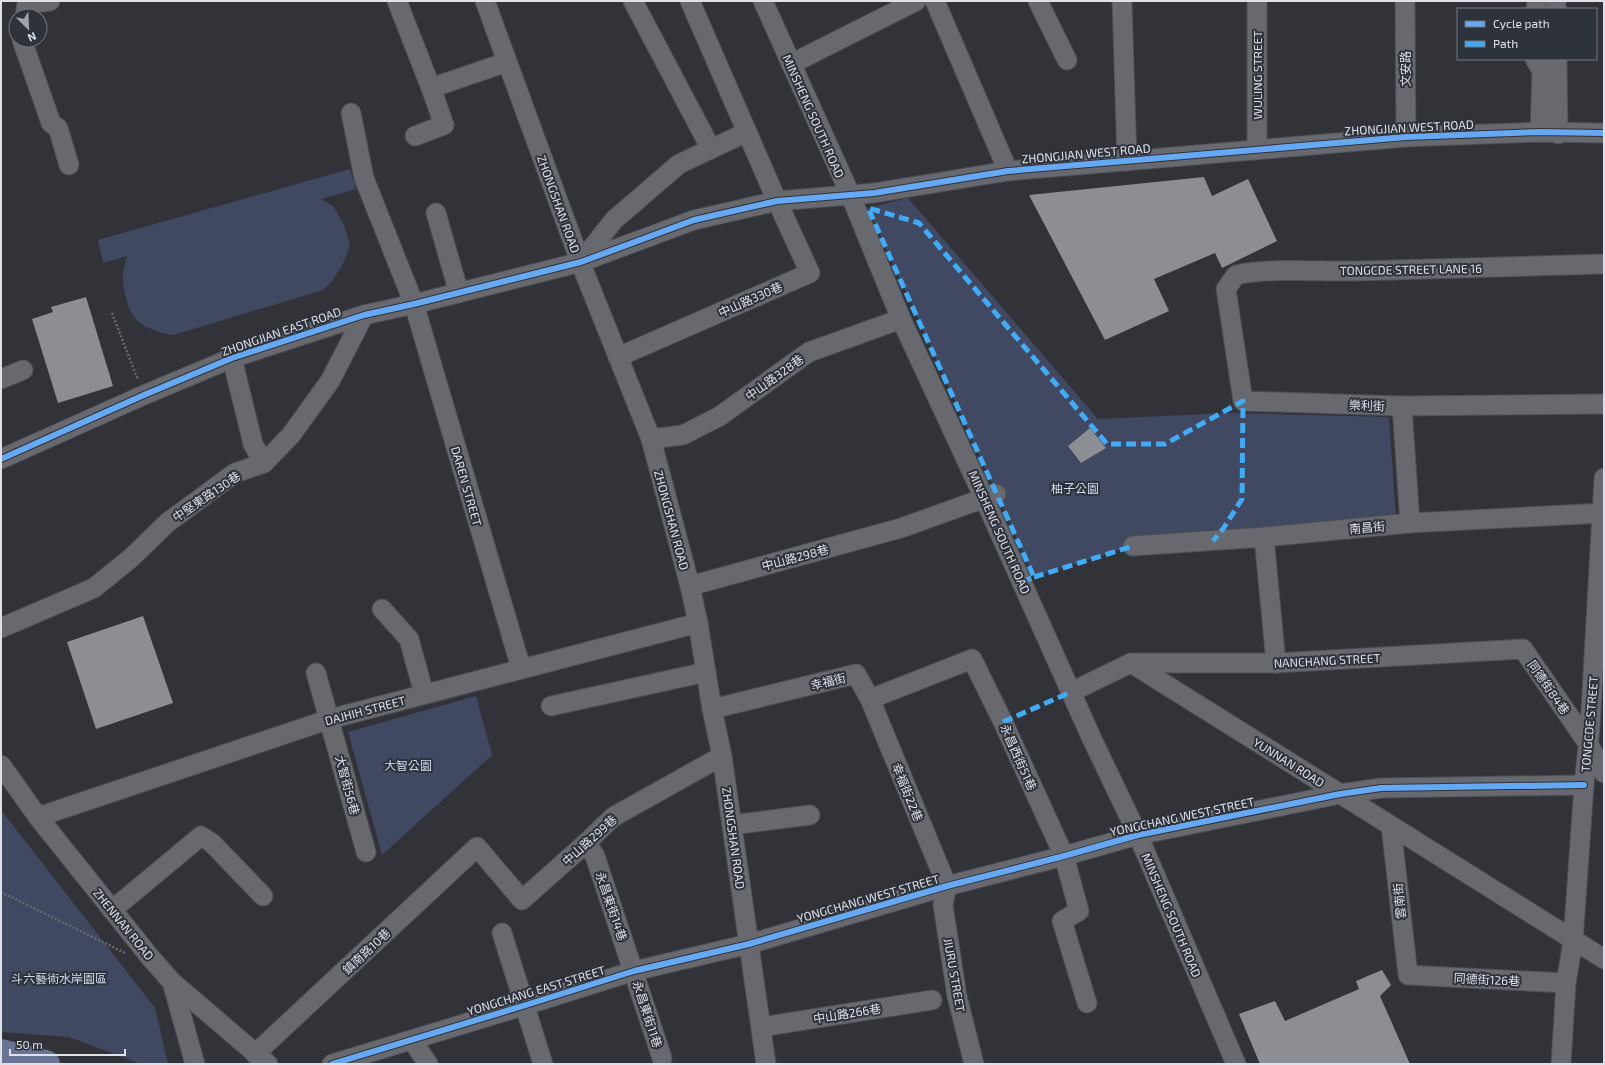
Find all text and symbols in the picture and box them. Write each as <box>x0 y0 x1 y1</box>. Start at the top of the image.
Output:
north arrow <box>8 8 48 48</box>
legend <box>1457 8 1597 60</box>
text: Cycle path <box>1493 16 1550 30</box>
text: N <box>26 30 39 45</box>
street label: WULING STREET <box>1250 31 1264 119</box>
text: Path <box>1493 36 1518 50</box>
street label: 文安路 <box>1398 51 1412 87</box>
street label: MINSHENG SOUTH ROAD <box>780 52 848 180</box>
street label: ZHONGJIAN WEST ROAD <box>1344 117 1474 137</box>
street label: ZHONGJIAN WEST ROAD <box>1021 140 1151 166</box>
street label: ZHONGSHAN ROAD <box>535 153 583 255</box>
street label: TONGCDE STREET LANE 16 <box>1340 261 1482 277</box>
street label: 中山路330巷 <box>716 279 784 319</box>
street label: ZHONGJIAN EAST ROAD <box>219 304 343 358</box>
street label: 中山路328巷 <box>742 351 806 403</box>
street label: 樂利街 <box>1349 397 1385 413</box>
street label: DAREN STREET <box>449 445 485 527</box>
street label: 中堅東路130巷 <box>169 468 243 524</box>
street label: ZHONGSHAN ROAD <box>652 468 692 572</box>
street label: MINSHENG SOUTH ROAD <box>966 468 1034 596</box>
park label: 柚子公園 <box>1051 481 1099 495</box>
street label: 南昌街 <box>1348 518 1386 536</box>
street label: 中山路298巷 <box>760 541 830 573</box>
street label: NANCHANG STREET <box>1273 650 1381 670</box>
street label: 同德街84巷 <box>1525 657 1573 717</box>
street label: 幸福街 <box>809 670 847 692</box>
street label: TONGCDE STREET <box>1578 675 1600 773</box>
street label: DAJHIH STREET <box>323 693 407 727</box>
street label: 永昌西街51巷 <box>998 722 1040 792</box>
street label: YUNNAN ROAD <box>1251 735 1327 789</box>
street label: 大智街56巷 <box>333 754 363 816</box>
park label: 大智公園 <box>384 758 432 772</box>
street label: 幸福街22巷 <box>890 761 926 823</box>
street label: ZHONGSHAN ROAD <box>720 786 748 890</box>
street label: YONGCHANG WEST STREET <box>1109 794 1255 838</box>
street label: 中山路299巷 <box>559 812 619 868</box>
street label: MINSHENG SOUTH ROAD <box>1139 851 1205 979</box>
street label: 永昌東街14巷 <box>594 870 630 942</box>
street label: YONGCHANG WEST STREET <box>795 871 941 925</box>
street label: 雲南街 <box>1390 882 1408 920</box>
street label: ZHENNAN ROAD <box>91 885 157 963</box>
street label: 鎮南路10巷 <box>339 925 393 977</box>
street label: JIURU STREET <box>942 937 968 1013</box>
street label: YONGCHANG EAST STREET <box>465 962 607 1018</box>
street label: 同德街126巷 <box>1453 970 1521 988</box>
park label: 斗六藝術水岸園區 <box>11 971 107 985</box>
street label: 永昌東街11巷 <box>631 979 665 1049</box>
street label: 中山路266巷 <box>812 1001 882 1025</box>
scale bar <box>10 1031 125 1057</box>
text: 50 m <box>16 1037 43 1051</box>

